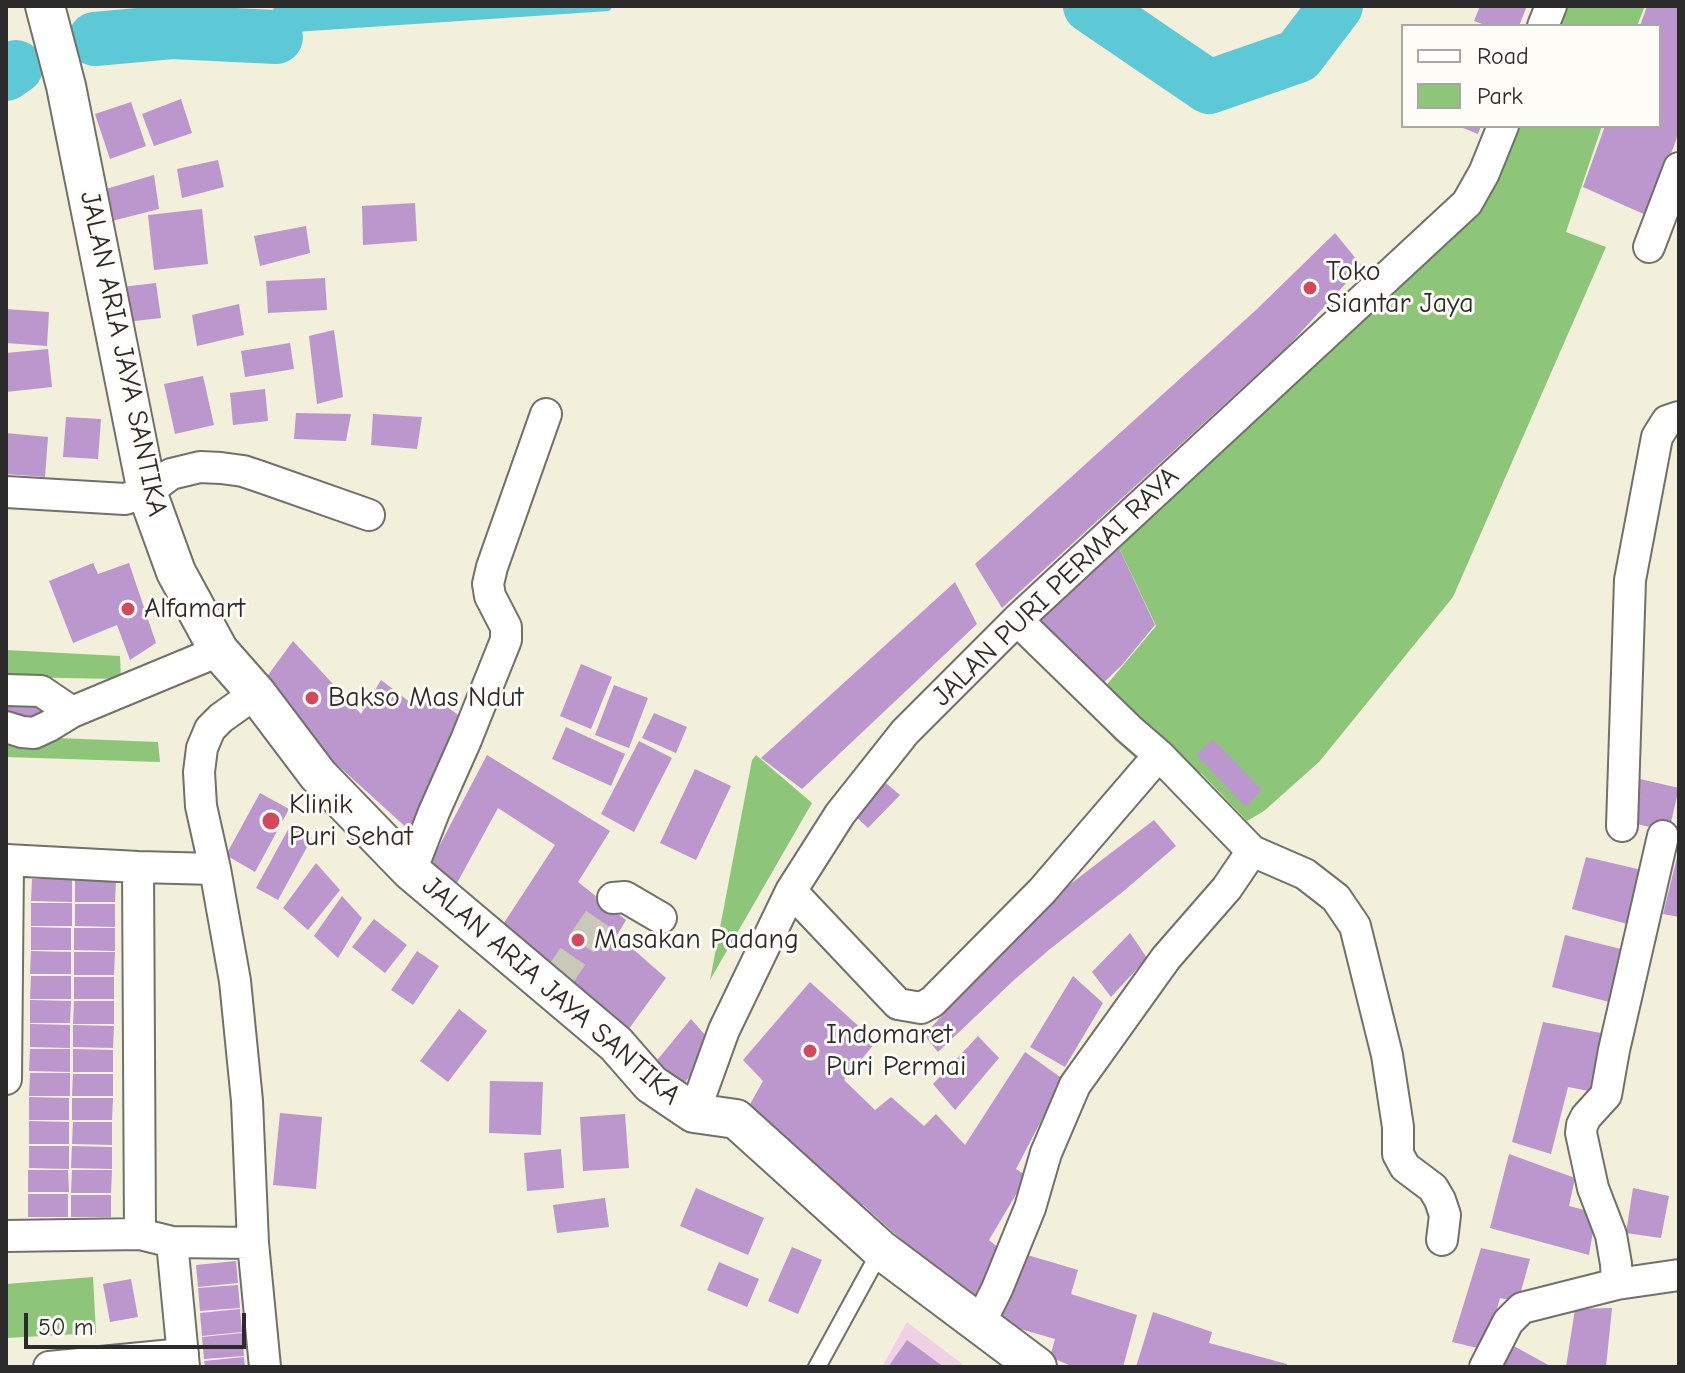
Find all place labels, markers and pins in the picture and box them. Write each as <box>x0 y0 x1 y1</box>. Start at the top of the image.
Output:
place label: Toko Siantar Jaya <box>1326 255 1474 321</box>
marker: Toko Siantar Jaya <box>1301 279 1319 297</box>
place label: Alfamart <box>144 592 245 626</box>
marker: Alfamart <box>119 600 137 618</box>
place label: Bakso Mas Ndut <box>328 681 524 715</box>
marker: Bakso Mas Ndut <box>303 689 321 707</box>
place label: Klinik Puri Sehat <box>289 788 413 854</box>
marker: Klinik Puri Sehat <box>260 810 282 832</box>
place label: Masakan Padang <box>594 923 799 957</box>
marker: Masakan Padang <box>569 931 587 949</box>
place label: Indomaret Puri Permai <box>826 1018 966 1084</box>
marker: Indomaret Puri Permai <box>801 1042 819 1060</box>

